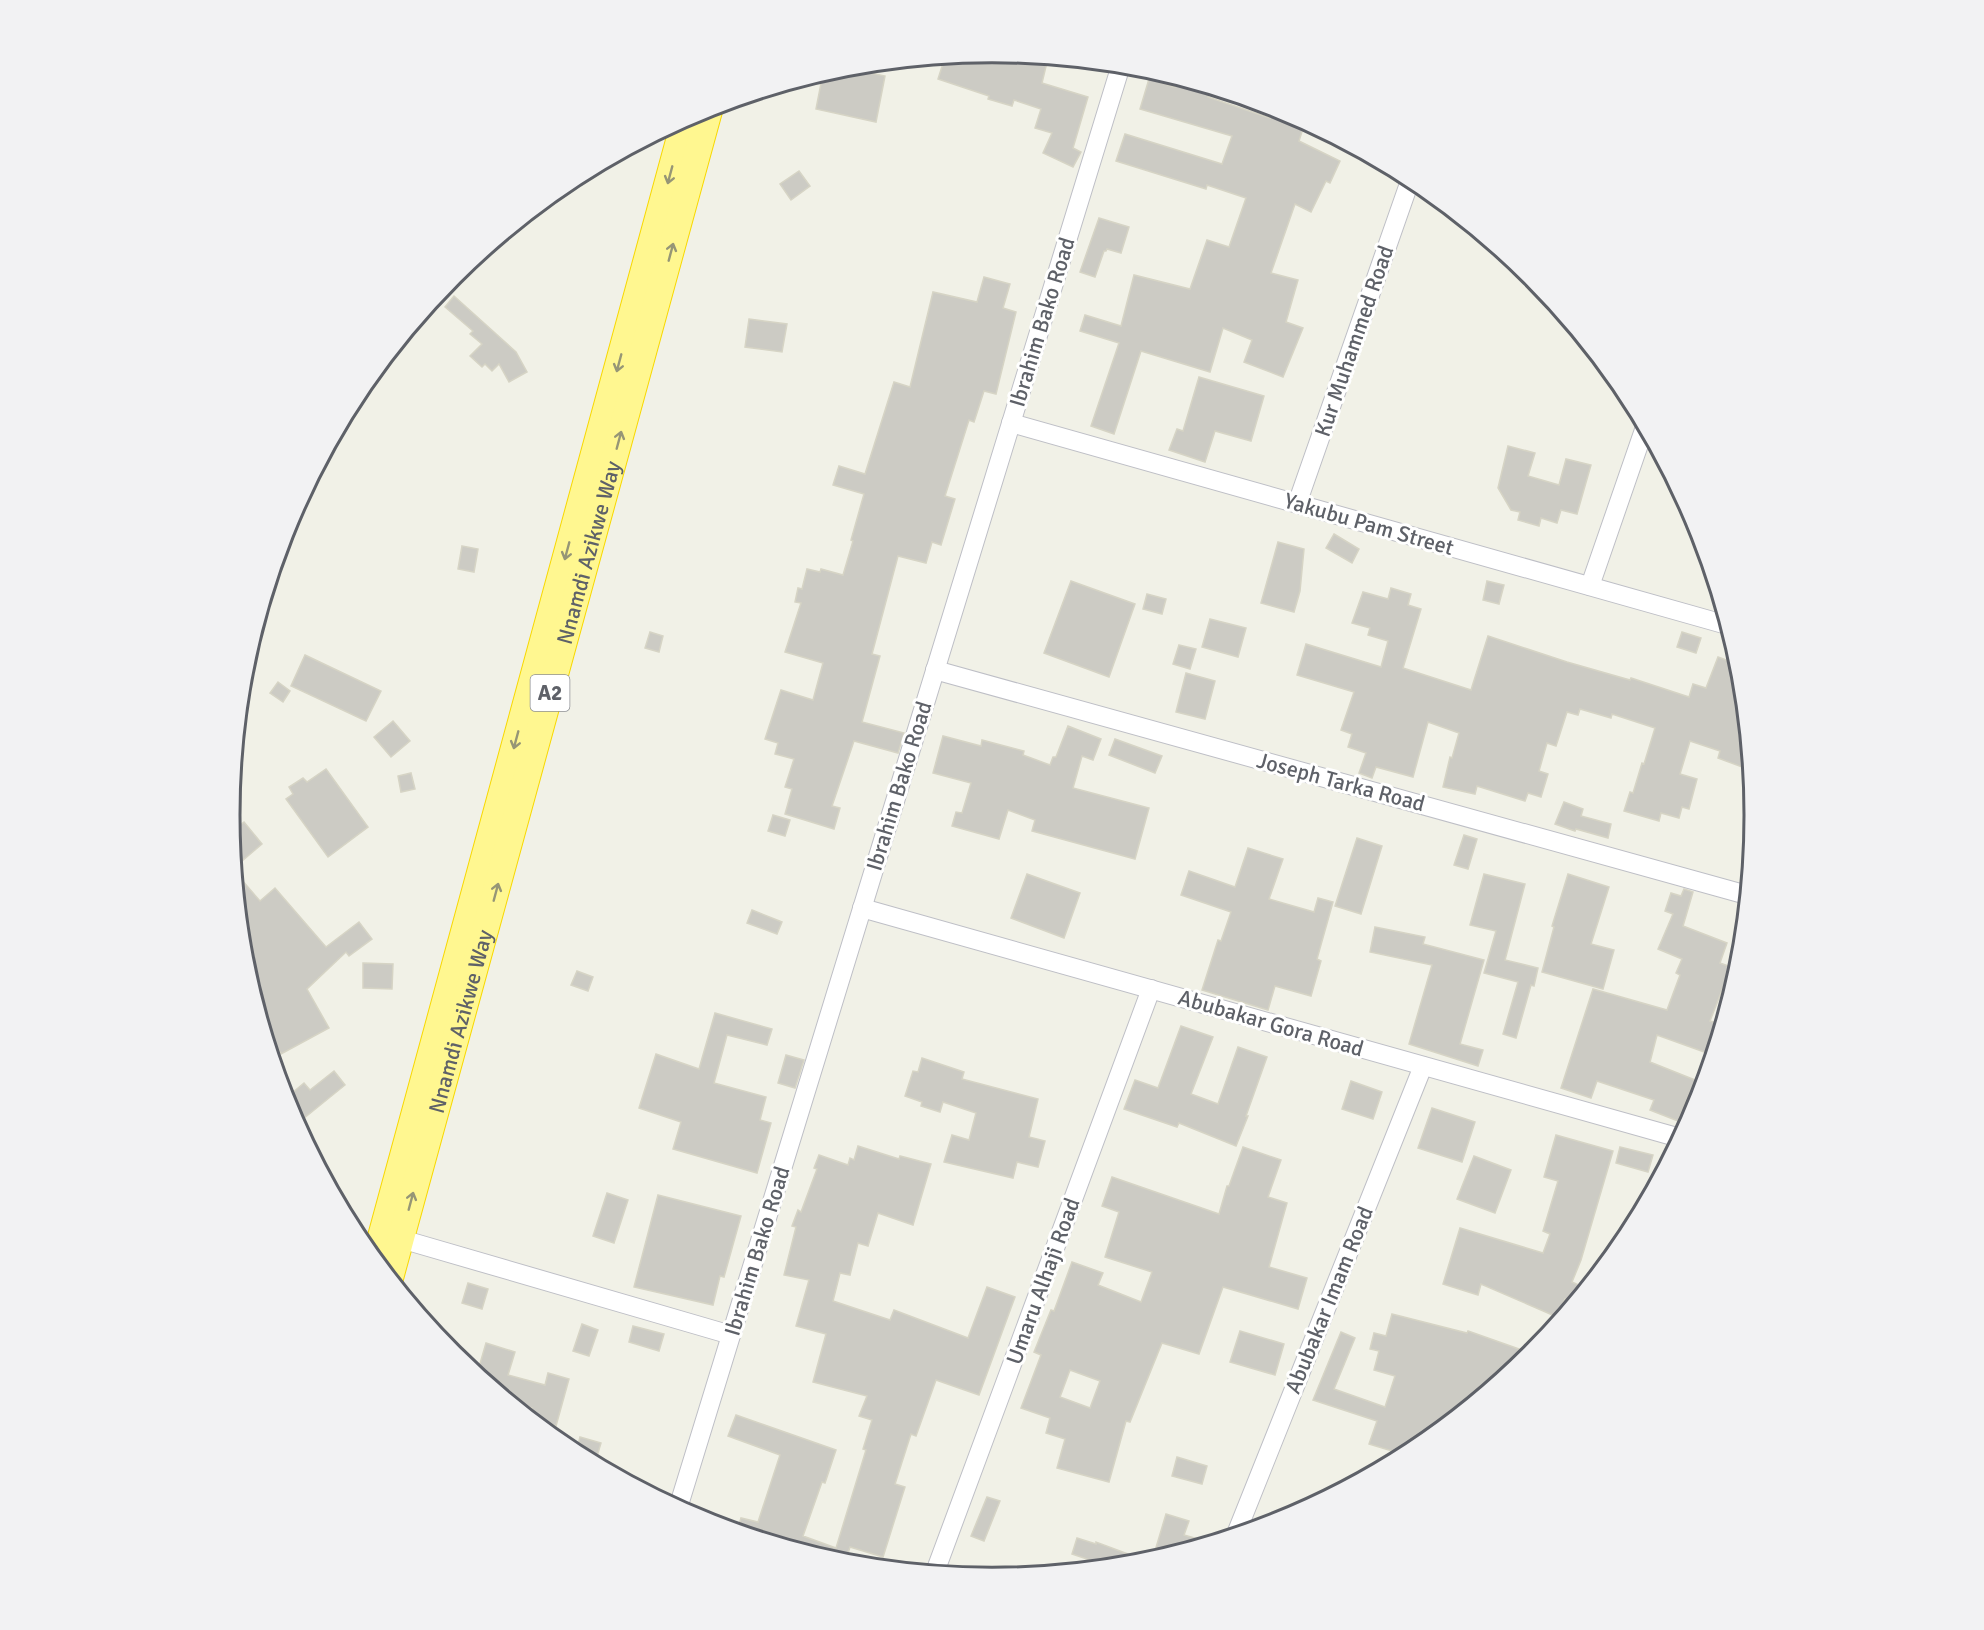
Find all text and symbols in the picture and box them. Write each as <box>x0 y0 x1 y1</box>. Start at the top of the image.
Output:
one-way arrow <box>664 165 675 184</box>
street label: Ibrahim Bako Road <box>1003 234 1081 410</box>
street label: Kur Muhammed Road <box>1309 242 1399 440</box>
one-way arrow <box>666 243 677 262</box>
one-way arrow <box>612 353 624 372</box>
one-way arrow <box>614 431 626 450</box>
street label: Nnamdi Azikwe Way <box>550 457 626 647</box>
street label: Yakubu Pam Street <box>1281 487 1457 561</box>
one-way arrow <box>561 542 573 561</box>
road number: A2 <box>530 675 570 711</box>
street label: Ibrahim Bako Road <box>860 698 938 874</box>
one-way arrow <box>510 730 522 749</box>
street label: Joseph Tarka Road <box>1254 747 1428 817</box>
one-way arrow <box>491 883 502 902</box>
street label: Nnamdi Azikwe Way <box>422 926 498 1116</box>
street label: Abubakar Gora Road <box>1175 984 1367 1062</box>
street label: Ibrahim Bako Road <box>718 1163 796 1339</box>
one-way arrow <box>406 1192 418 1211</box>
street label: Umaru Alhaji Road <box>1000 1194 1086 1368</box>
street label: Abubakar Imam Road <box>1279 1202 1379 1398</box>

